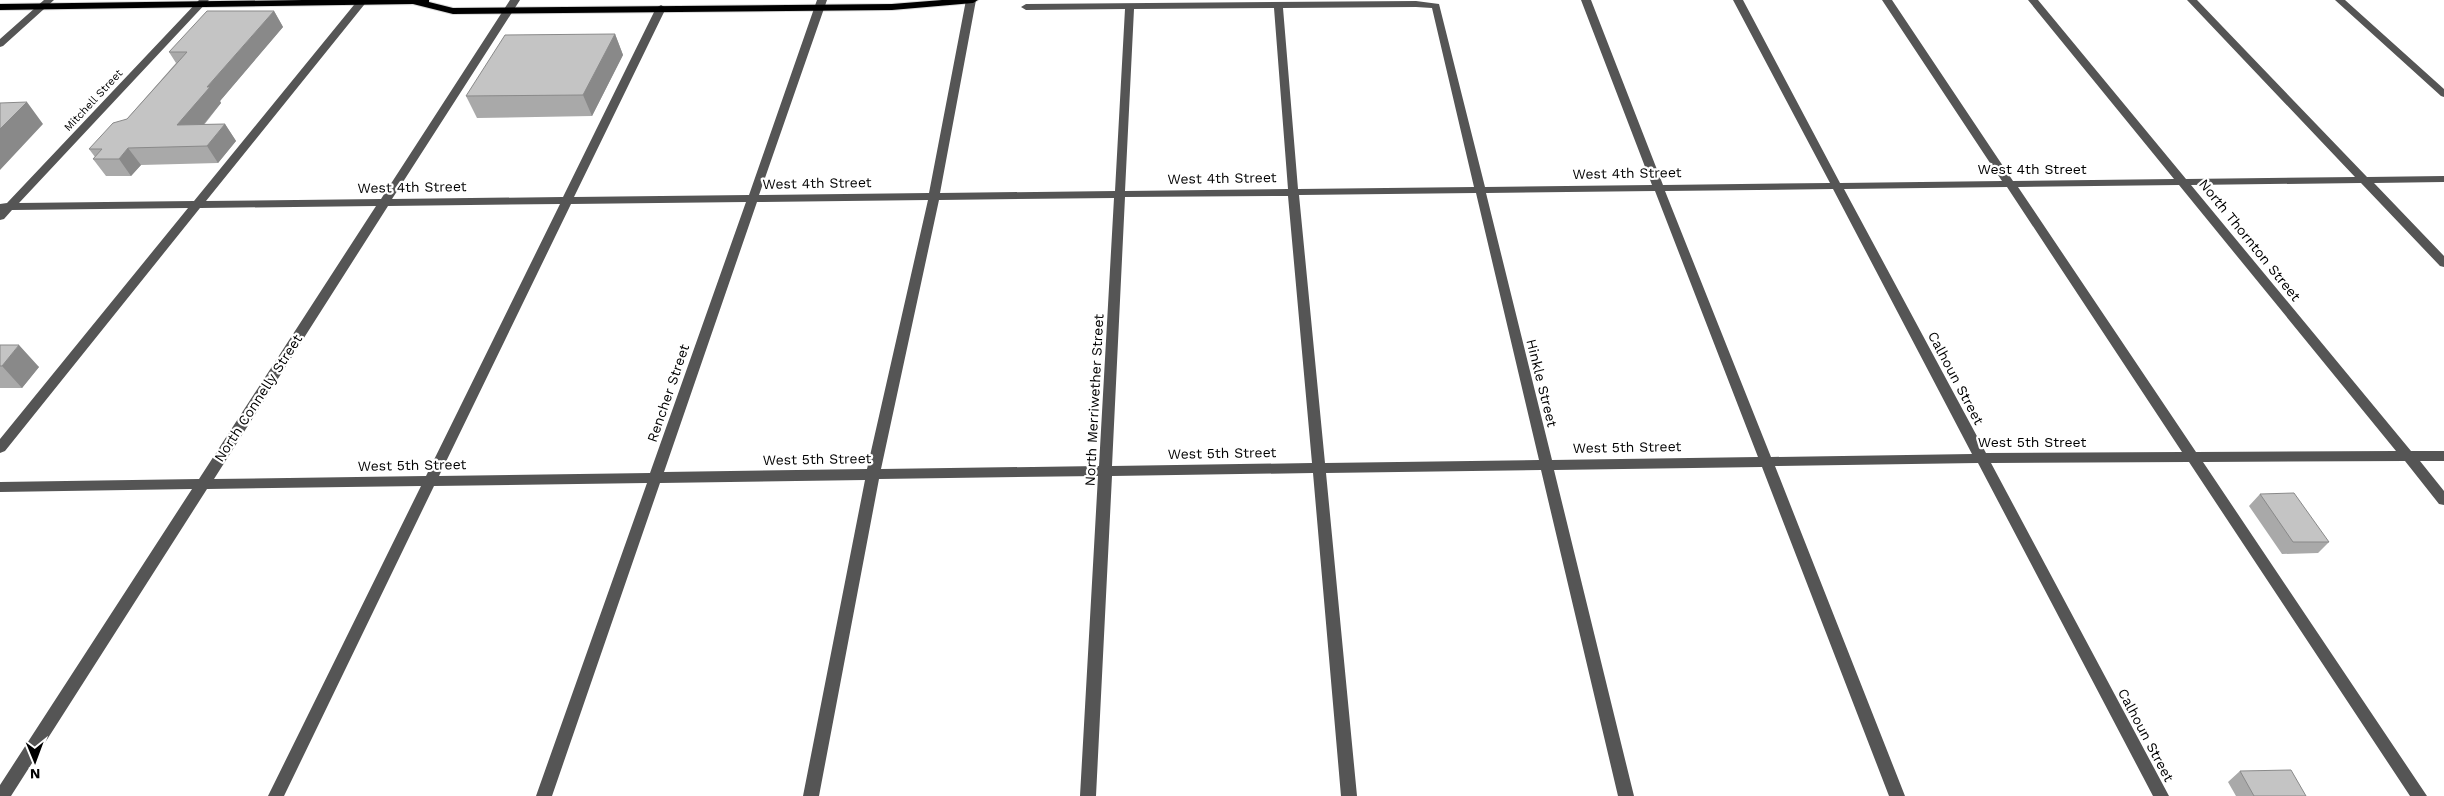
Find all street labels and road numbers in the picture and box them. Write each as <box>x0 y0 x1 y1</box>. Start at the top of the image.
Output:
street label: Mitchell Street <box>62 67 125 134</box>
street label: West 4th Street <box>1977 161 2087 177</box>
street label: West 4th Street <box>1572 164 1682 182</box>
street label: West 4th Street <box>1167 169 1277 187</box>
street label: West 4th Street <box>762 174 872 192</box>
street label: North Thornton Street <box>2196 176 2304 304</box>
street label: West 4th Street <box>357 178 467 196</box>
street label: North Merriwether Street <box>1081 313 1107 487</box>
street label: Calhoun Street <box>1925 329 1987 427</box>
street label: North Connelly Street <box>211 331 305 465</box>
street label: Hinkle Street <box>1523 337 1561 429</box>
street label: Rencher Street <box>644 342 692 444</box>
street label: West 5th Street <box>1978 434 2086 450</box>
street label: West 5th Street <box>1573 438 1682 456</box>
street label: West 5th Street <box>1168 444 1277 462</box>
street label: West 5th Street <box>763 450 872 468</box>
street label: West 5th Street <box>358 456 467 474</box>
street label: Calhoun Street <box>2115 686 2177 784</box>

